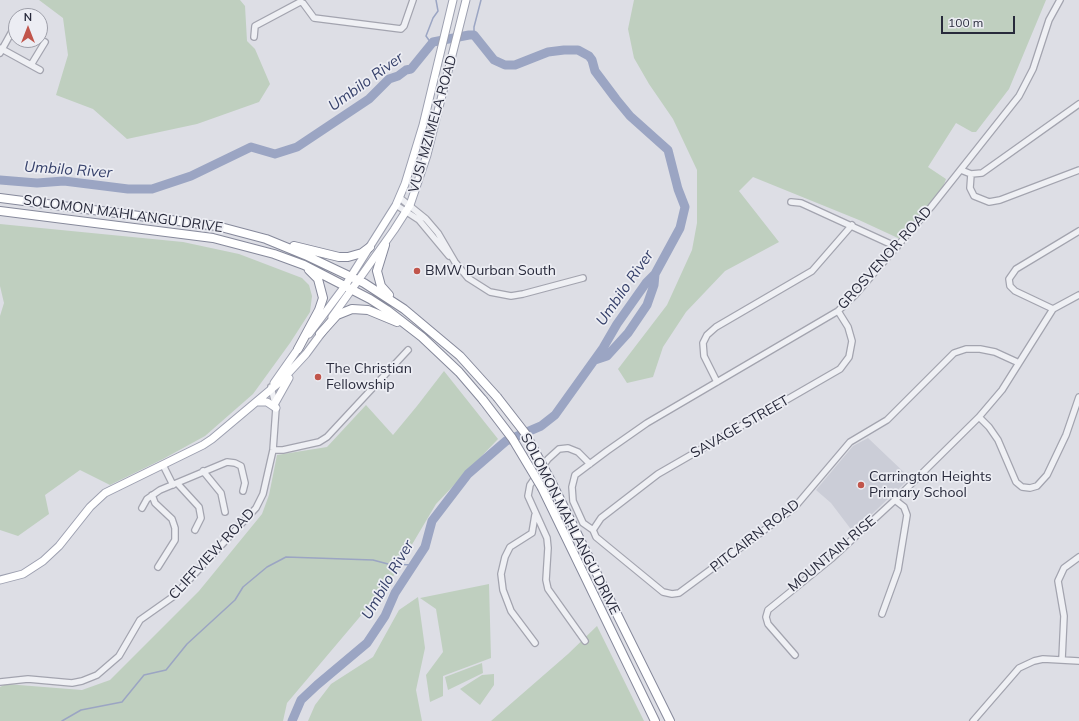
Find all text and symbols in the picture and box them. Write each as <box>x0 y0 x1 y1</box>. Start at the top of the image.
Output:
north arrow <box>8 8 48 48</box>
scale bar <box>943 8 1017 34</box>
text: N <box>24 10 32 24</box>
text: 100 m <box>948 15 983 30</box>
water label: Umbilo River <box>325 49 407 115</box>
street label: VUSI MZIMELA ROAD <box>405 53 461 195</box>
water label: Umbilo River <box>23 158 113 182</box>
street label: SOLOMON MAHLANGU DRIVE <box>22 192 224 236</box>
street label: GROSVENOR ROAD <box>834 203 936 313</box>
water label: Umbilo River <box>592 247 658 329</box>
place label: BMW Durban South <box>425 263 556 279</box>
marker: BMW Durban South <box>412 266 422 276</box>
place label: The Christian Fellowship <box>326 361 412 394</box>
marker: The Christian Fellowship <box>313 372 323 382</box>
street label: SAVAGE STREET <box>688 392 792 462</box>
street label: SOLOMON MAHLANGU DRIVE <box>517 430 623 618</box>
place label: Carrington Heights Primary School <box>869 469 992 502</box>
marker: Carrington Heights Primary School <box>856 480 866 490</box>
street label: PITCAIRN ROAD <box>707 496 803 576</box>
street label: CLIFFVIEW ROAD <box>165 505 259 603</box>
street label: MOUNTAIN RISE <box>785 512 879 596</box>
water label: Umbilo River <box>358 537 418 623</box>

